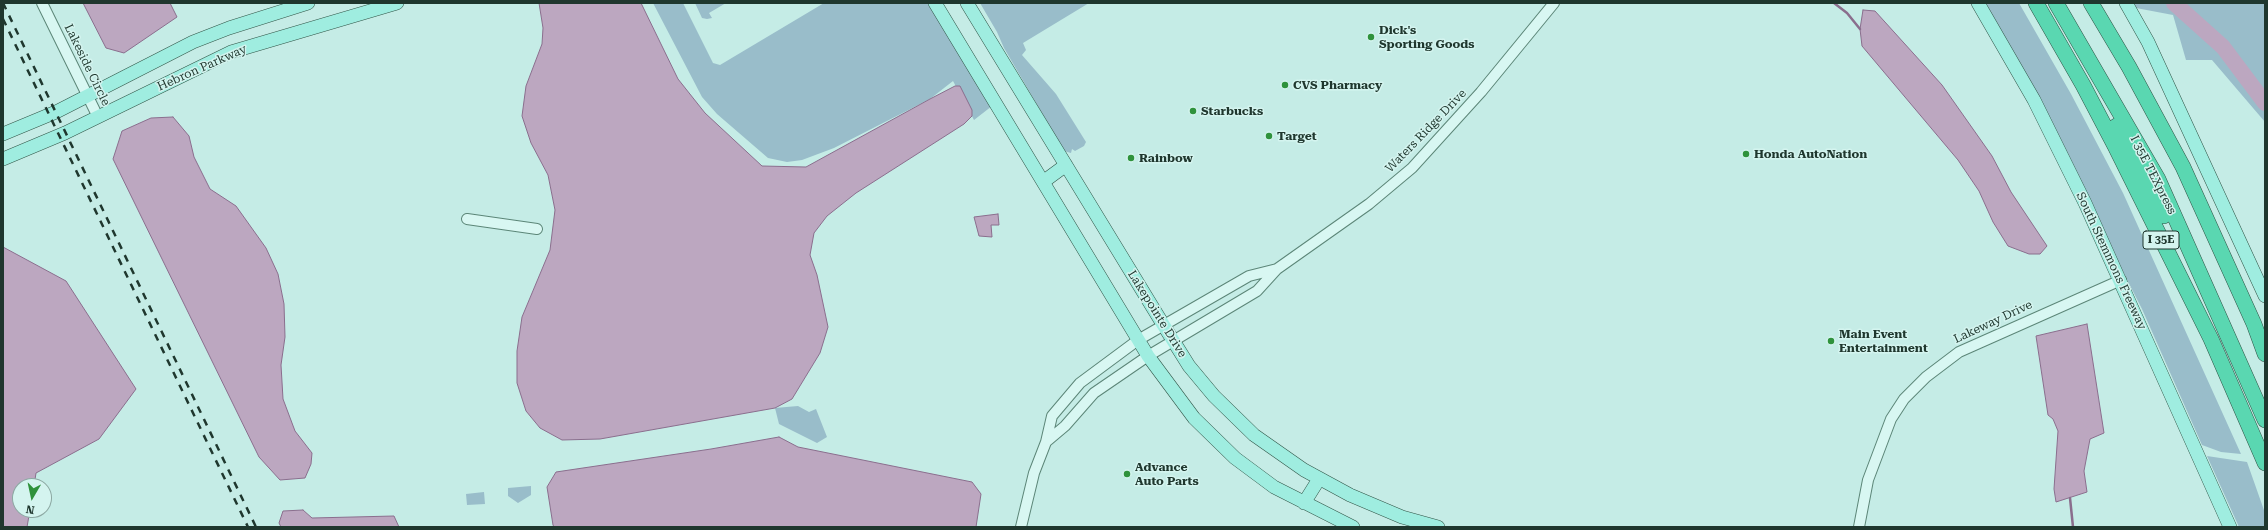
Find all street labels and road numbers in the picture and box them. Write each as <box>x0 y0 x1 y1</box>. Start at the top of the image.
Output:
street label: Lakeside Circle <box>61 22 113 108</box>
street label: Hebron Parkway <box>155 42 249 94</box>
street label: Waters Ridge Drive <box>1383 86 1469 176</box>
street label: I 35E TEXpress <box>2127 133 2179 217</box>
street label: South Stemmons Freeway <box>2073 190 2149 332</box>
road number: I 35E <box>2143 231 2179 249</box>
street label: Lakepointe Drive <box>1124 268 1190 360</box>
street label: Lakeway Drive <box>1951 297 2035 347</box>

